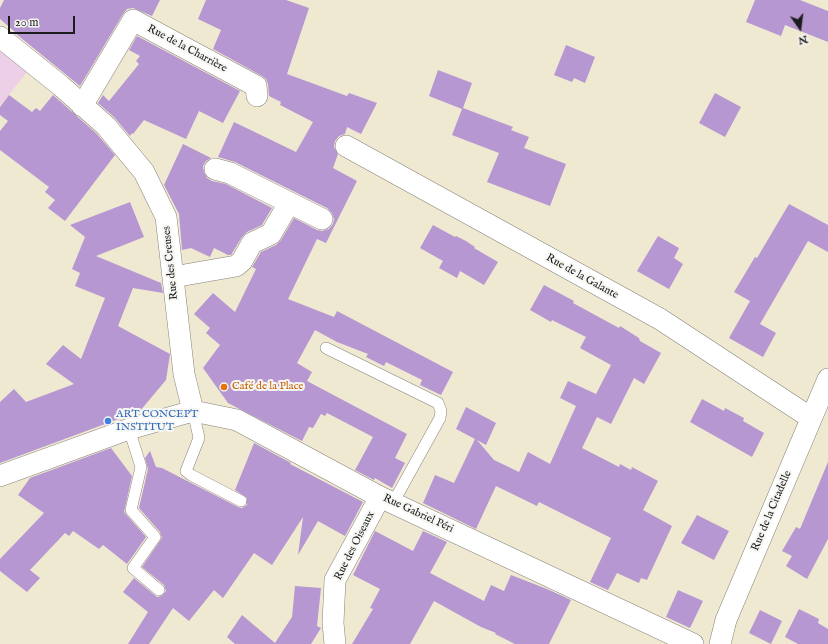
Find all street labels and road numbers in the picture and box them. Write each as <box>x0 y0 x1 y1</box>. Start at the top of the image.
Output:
street label: Rue de la Charrière <box>145 22 229 76</box>
street label: Rue des Creuses <box>161 225 181 301</box>
street label: Rue de la Galante <box>543 252 621 302</box>
street label: Rue de la Citadelle <box>749 469 795 553</box>
street label: Rue Gabriel Péri <box>381 492 455 536</box>
street label: Rue des Oiseaux <box>332 509 378 583</box>

